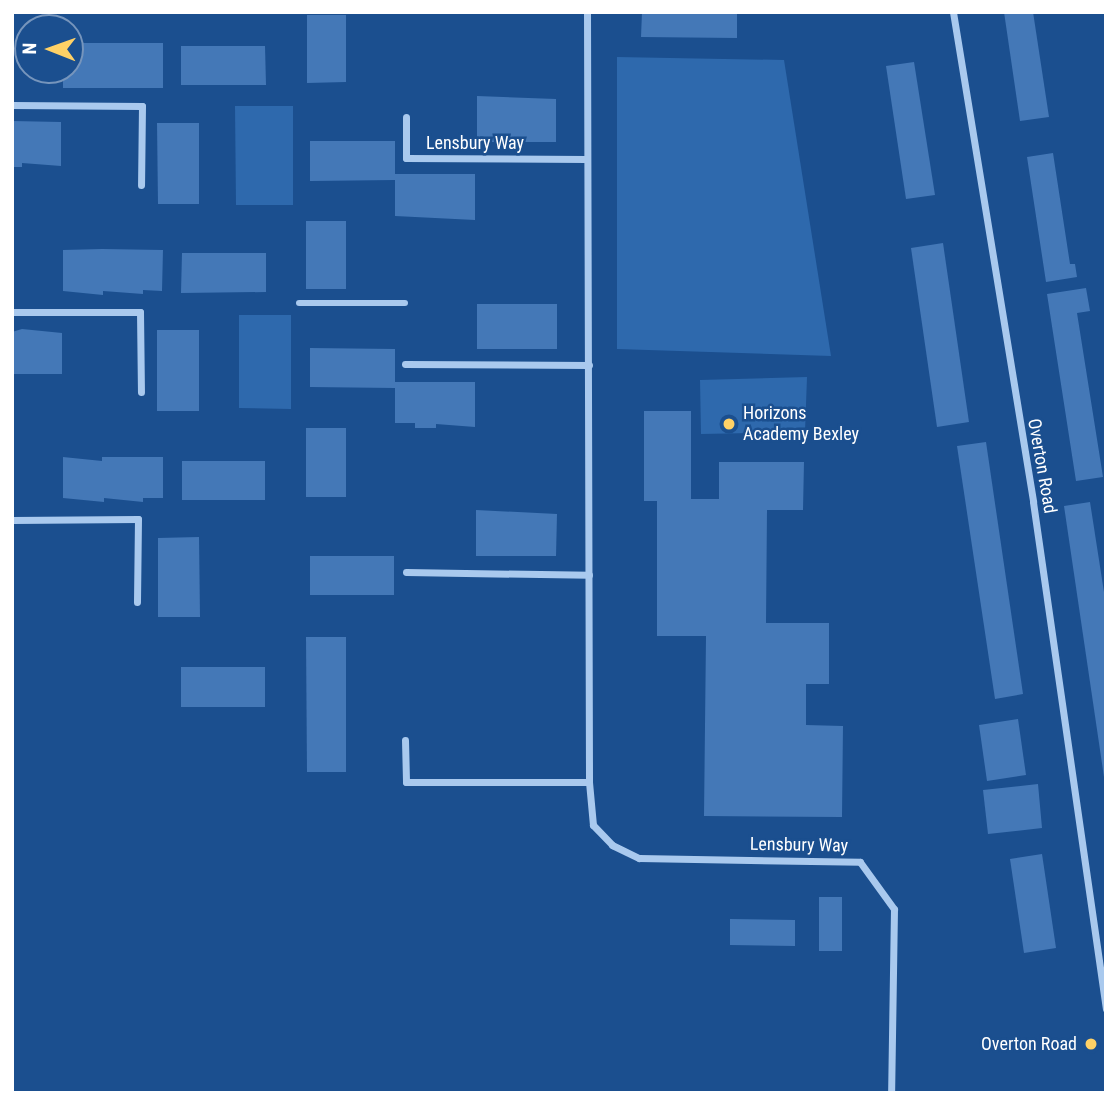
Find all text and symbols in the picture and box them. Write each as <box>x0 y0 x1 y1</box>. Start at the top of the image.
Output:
north arrow <box>14 14 84 84</box>
text: N <box>18 43 41 55</box>
street label: Lensbury Way <box>426 132 524 154</box>
place label: Horizons Academy Bexley <box>743 403 859 446</box>
marker: Horizons Academy Bexley <box>721 416 737 432</box>
street label: Overton Road <box>1023 417 1061 515</box>
street label: Lensbury Way <box>750 833 848 857</box>
place label: Overton Road <box>981 1033 1077 1055</box>
marker: Overton Road <box>1083 1036 1099 1052</box>

